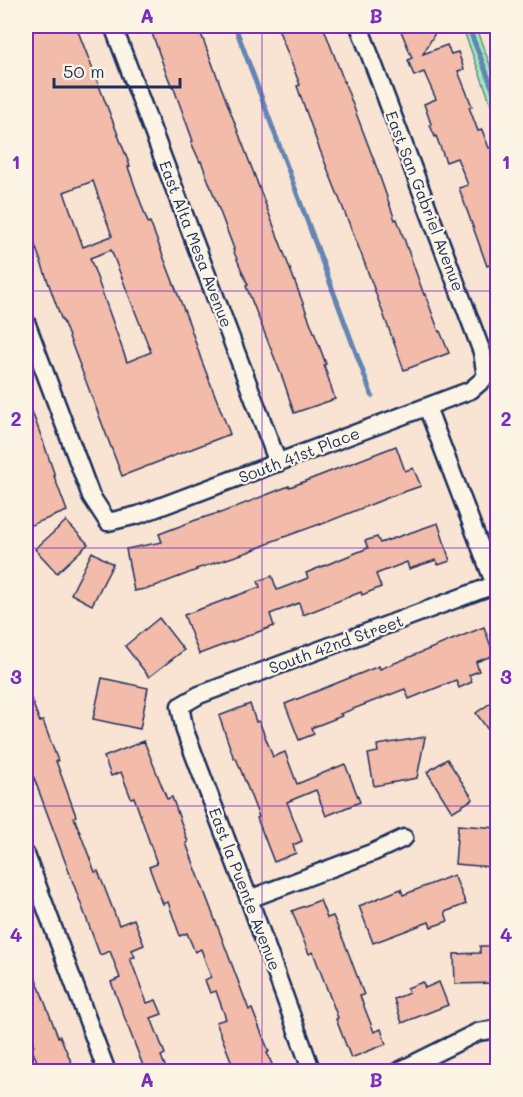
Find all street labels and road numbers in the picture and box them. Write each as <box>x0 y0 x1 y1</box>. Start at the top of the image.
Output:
street label: East San Gabriel Avenue <box>381 108 470 294</box>
street label: East Alta Mesa Avenue <box>155 157 238 330</box>
street label: South 41st Place <box>235 422 362 487</box>
street label: South 42nd Street <box>266 609 406 678</box>
street label: East la Puente Avenue <box>205 804 286 973</box>

